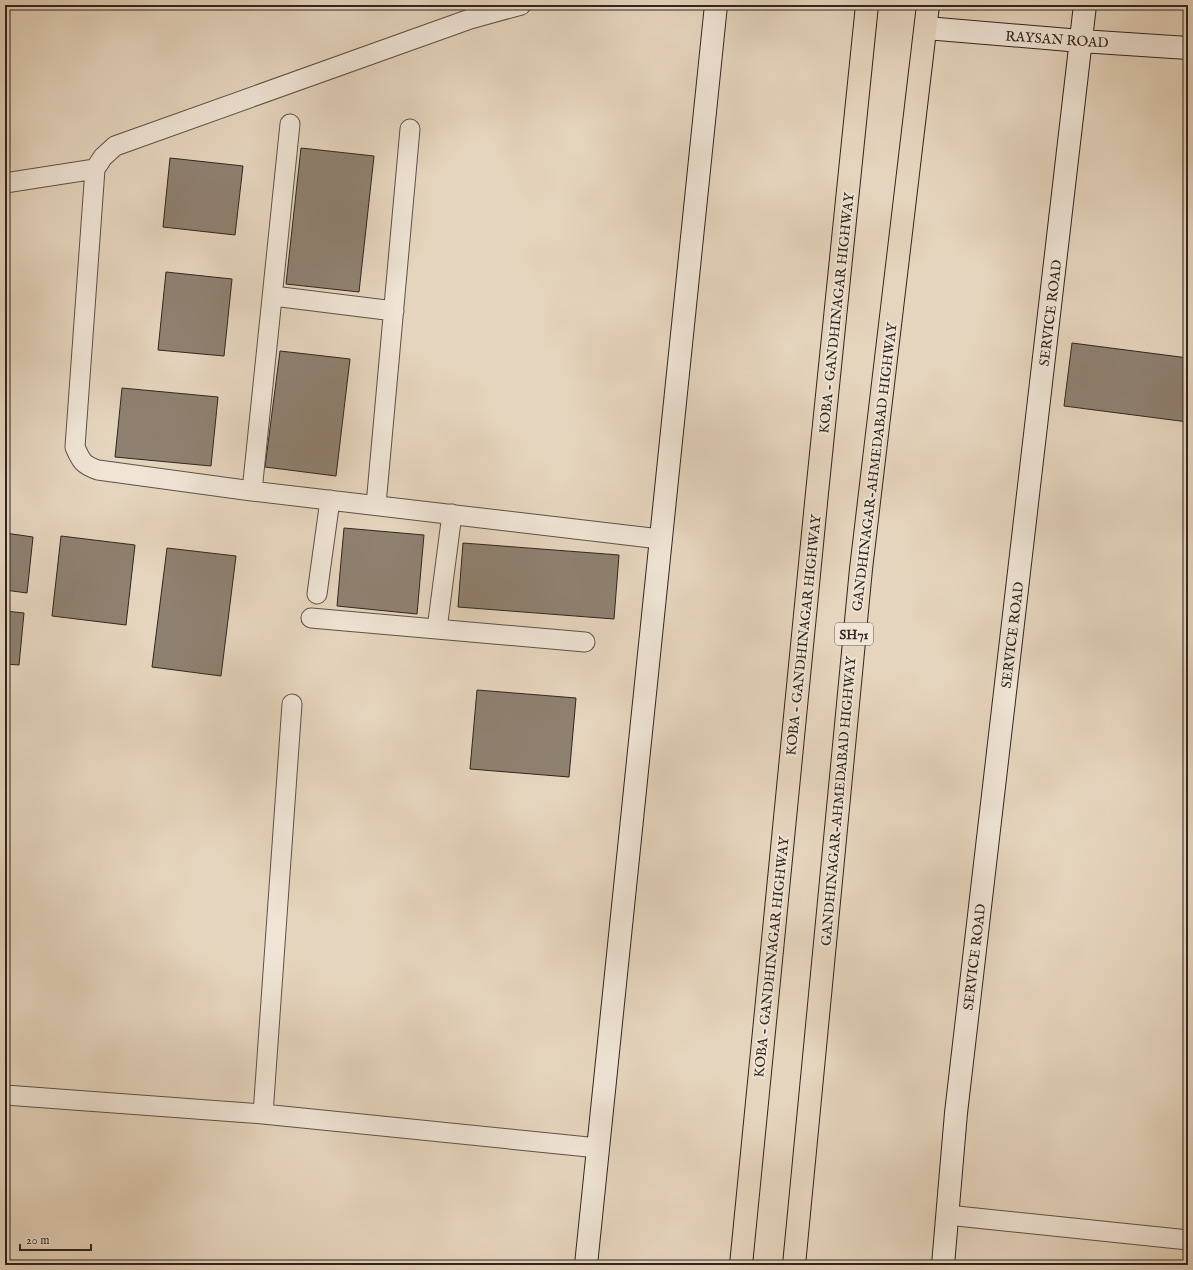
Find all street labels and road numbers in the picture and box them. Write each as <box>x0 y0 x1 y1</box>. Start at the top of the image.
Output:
street label: RAYSAN ROAD <box>1005 27 1109 53</box>
street label: KOBA - GANDHINAGAR HIGHWAY <box>815 190 859 434</box>
street label: SERVICE ROAD <box>1036 259 1066 367</box>
street label: GANDHINAGAR-AHMEDABAD HIGHWAY <box>848 320 902 612</box>
street label: KOBA - GANDHINAGAR HIGHWAY <box>782 512 826 756</box>
street label: SERVICE ROAD <box>998 581 1028 689</box>
road number: SH71 <box>835 623 873 645</box>
street label: GANDHINAGAR-AHMEDABAD HIGHWAY <box>817 654 861 947</box>
street label: KOBA - GANDHINAGAR HIGHWAY <box>750 834 794 1078</box>
street label: SERVICE ROAD <box>960 903 990 1011</box>

